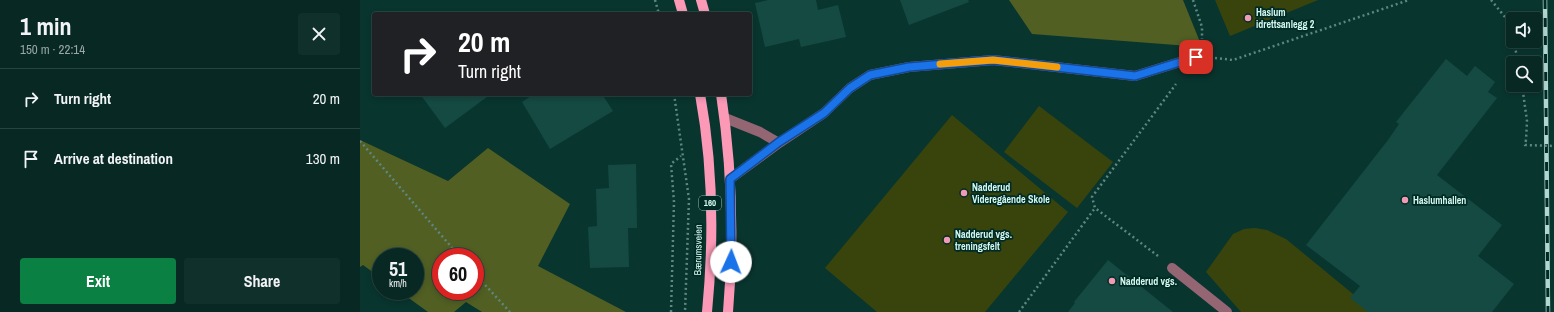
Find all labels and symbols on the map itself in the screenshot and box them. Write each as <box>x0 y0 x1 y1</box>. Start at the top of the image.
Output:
place label: Haslum idrettsanlegg 2 <box>1256 6 1315 31</box>
marker: Haslum idrettsanlegg 2 <box>1243 13 1253 23</box>
pin <box>1179 40 1213 74</box>
place label: Nadderud Videregående Skole <box>972 181 1050 206</box>
marker: Nadderud Videregående Skole <box>959 188 969 198</box>
place label: Haslumhallen <box>1413 194 1466 207</box>
marker: Haslumhallen <box>1400 195 1410 205</box>
road number: 160 <box>699 196 721 210</box>
street label: Bærumsveien <box>691 224 705 276</box>
place label: Nadderud vgs. treningsfelt <box>955 228 1012 253</box>
marker: Nadderud vgs. treningsfelt <box>942 235 952 245</box>
position arrow <box>710 241 752 283</box>
speed limit sign: 60 <box>432 248 484 300</box>
place label: Nadderud vgs. <box>1120 275 1177 288</box>
marker: Nadderud vgs. <box>1107 276 1117 286</box>

